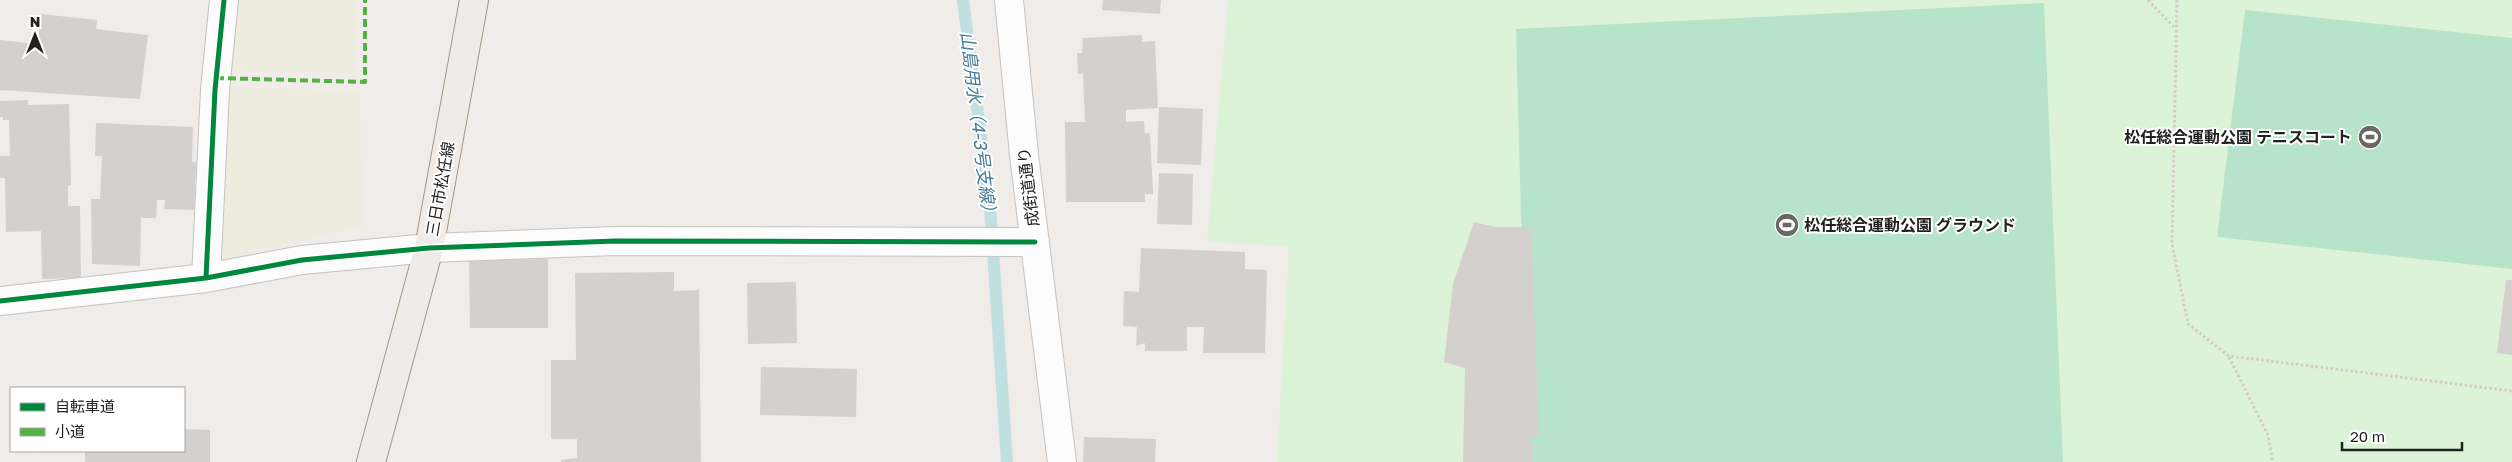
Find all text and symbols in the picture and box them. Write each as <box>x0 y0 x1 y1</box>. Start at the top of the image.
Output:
north arrow <box>10 10 60 60</box>
text: N <box>30 13 40 30</box>
water label: 山島用水（4-3号支線） <box>956 30 1002 222</box>
sports icon: 松任総合運動公園 テニスコート <box>2357 124 2383 150</box>
place label: 松任総合運動公園 テニスコート <box>2124 127 2352 147</box>
street label: 三日市松任線 <box>422 140 458 238</box>
street label: 成街道通り <box>1013 146 1043 228</box>
sports icon: 松任総合運動公園 グラウンド <box>1774 212 1800 238</box>
place label: 松任総合運動公園 グラウンド <box>1804 215 2016 235</box>
legend <box>10 387 185 452</box>
text: 自転車道 <box>55 397 115 415</box>
scale bar <box>2342 420 2462 452</box>
text: 小道 <box>55 422 85 440</box>
text: 20 m <box>2350 427 2385 445</box>

